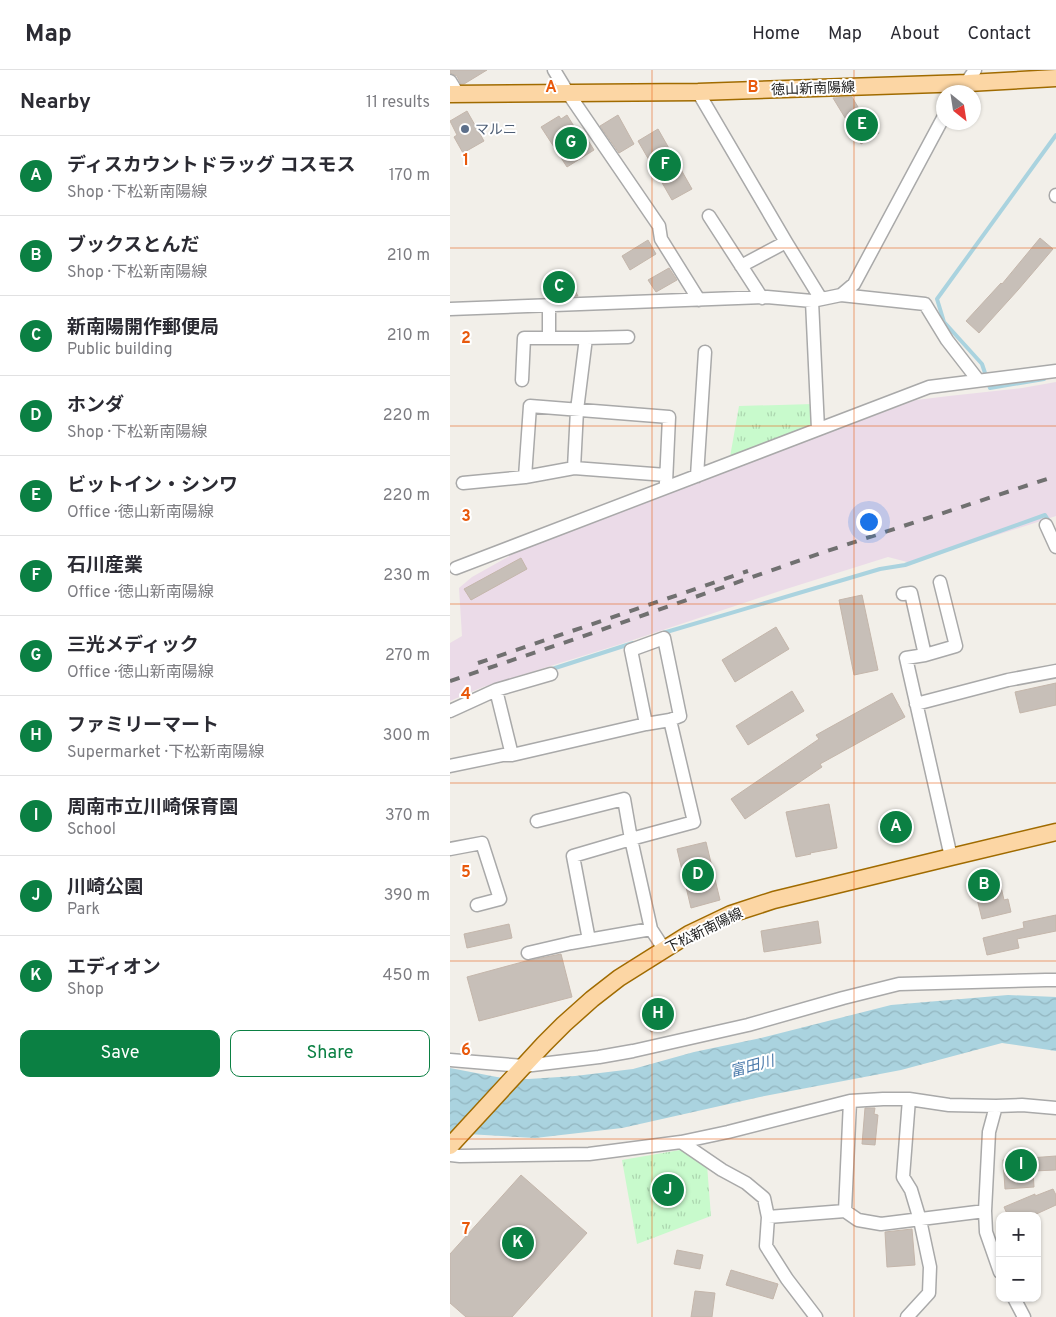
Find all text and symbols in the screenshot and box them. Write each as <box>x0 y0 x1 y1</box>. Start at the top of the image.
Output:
text: Map <box>25 20 72 50</box>
text: Home <box>752 23 800 46</box>
text: Map <box>828 23 862 46</box>
text: About <box>890 23 939 46</box>
text: Contact <box>967 23 1031 46</box>
text: A <box>545 78 557 98</box>
text: B <box>747 78 759 98</box>
street label: 徳山新南陽線 <box>771 80 855 99</box>
north arrow <box>936 85 981 130</box>
text: Nearby <box>20 89 91 116</box>
text: 11 results <box>366 93 430 113</box>
pin: E <box>846 106 878 144</box>
place label: マルニ <box>475 122 517 139</box>
marker: マルニ <box>459 123 471 135</box>
pin: G <box>555 124 587 162</box>
pin: F <box>649 146 681 184</box>
text: 1 <box>463 151 469 171</box>
text: ディスカウントドラッグ コスモス <box>67 154 355 178</box>
text: A <box>30 166 42 186</box>
text: 170 m <box>389 166 430 186</box>
text: Shop · 下松新南陽線 <box>67 183 207 203</box>
text: ブックスとんだ <box>67 234 199 258</box>
text: B <box>30 246 42 266</box>
text: 210 m <box>387 246 430 266</box>
text: Shop · 下松新南陽線 <box>67 263 207 283</box>
pin: C <box>543 268 575 306</box>
text: 新南陽開作郵便局 <box>67 316 219 340</box>
text: C <box>31 326 41 346</box>
text: 210 m <box>387 326 430 346</box>
text: 2 <box>461 329 471 349</box>
text: Public building <box>67 340 172 360</box>
text: ホンダ <box>67 394 124 418</box>
text: D <box>30 406 42 426</box>
text: 220 m <box>383 406 430 426</box>
text: Shop · 下松新南陽線 <box>67 423 207 443</box>
text: ビットイン・シンワ <box>67 474 238 498</box>
text: E <box>31 486 41 506</box>
text: 220 m <box>383 486 430 506</box>
text: Office · 徳山新南陽線 <box>67 503 214 523</box>
text: 3 <box>461 507 471 527</box>
your location <box>856 509 882 535</box>
text: 石川産業 <box>67 554 143 578</box>
text: F <box>31 566 41 586</box>
text: 230 m <box>383 566 430 586</box>
text: Office · 徳山新南陽線 <box>67 583 214 603</box>
text: 三光メディック <box>67 634 199 658</box>
text: G <box>31 646 41 666</box>
text: 270 m <box>385 646 430 666</box>
text: Office · 徳山新南陽線 <box>67 663 214 683</box>
text: 4 <box>461 685 471 705</box>
text: ファミリーマート <box>67 714 219 738</box>
text: H <box>30 726 42 746</box>
text: 300 m <box>383 726 430 746</box>
text: Supermarket · 下松新南陽線 <box>67 743 264 763</box>
text: 周南市立川崎保育園 <box>67 796 238 820</box>
text: I <box>34 806 38 826</box>
text: 370 m <box>385 806 430 826</box>
pin: A <box>880 808 912 846</box>
text: School <box>67 820 116 840</box>
pin: D <box>682 856 714 894</box>
text: 5 <box>461 863 471 883</box>
pin: B <box>968 866 1000 904</box>
text: 川崎公園 <box>67 876 143 900</box>
text: J <box>32 886 40 906</box>
text: 390 m <box>384 886 430 906</box>
text: Park <box>67 900 100 920</box>
street label: 下松新南陽線 <box>663 905 746 957</box>
text: エディオン <box>67 956 161 980</box>
text: K <box>30 966 42 986</box>
text: 450 m <box>383 966 430 986</box>
text: Shop <box>67 980 104 1000</box>
pin: H <box>642 995 674 1033</box>
button: Save <box>20 1030 220 1077</box>
button: Share <box>230 1030 430 1077</box>
text: 6 <box>461 1041 471 1061</box>
water label: 富田川 <box>728 1052 779 1082</box>
pin: I <box>1005 1146 1037 1184</box>
pin: J <box>652 1171 684 1209</box>
map controls <box>996 1212 1041 1302</box>
button: + <box>996 1212 1041 1257</box>
text: 7 <box>462 1220 470 1240</box>
pin: K <box>502 1224 534 1262</box>
button: − <box>996 1257 1041 1302</box>

